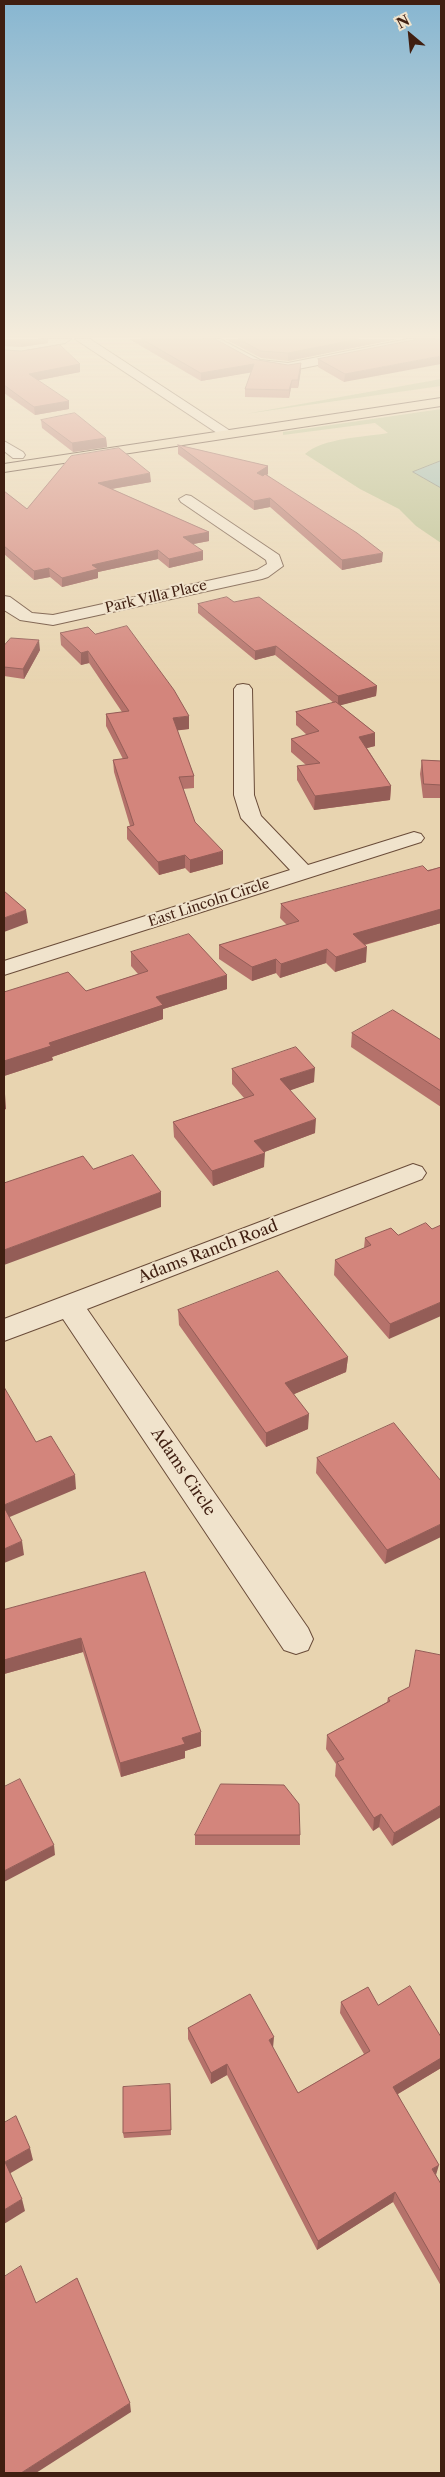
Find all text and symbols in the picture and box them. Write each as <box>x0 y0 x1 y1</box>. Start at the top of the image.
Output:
north arrow <box>385 10 435 60</box>
text: N <box>393 11 413 33</box>
street label: Park Villa Place <box>103 577 209 617</box>
street label: East Lincoln Circle <box>146 875 272 931</box>
street label: Adams Ranch Road <box>135 1216 281 1288</box>
street label: Adams Circle <box>147 1424 219 1520</box>

